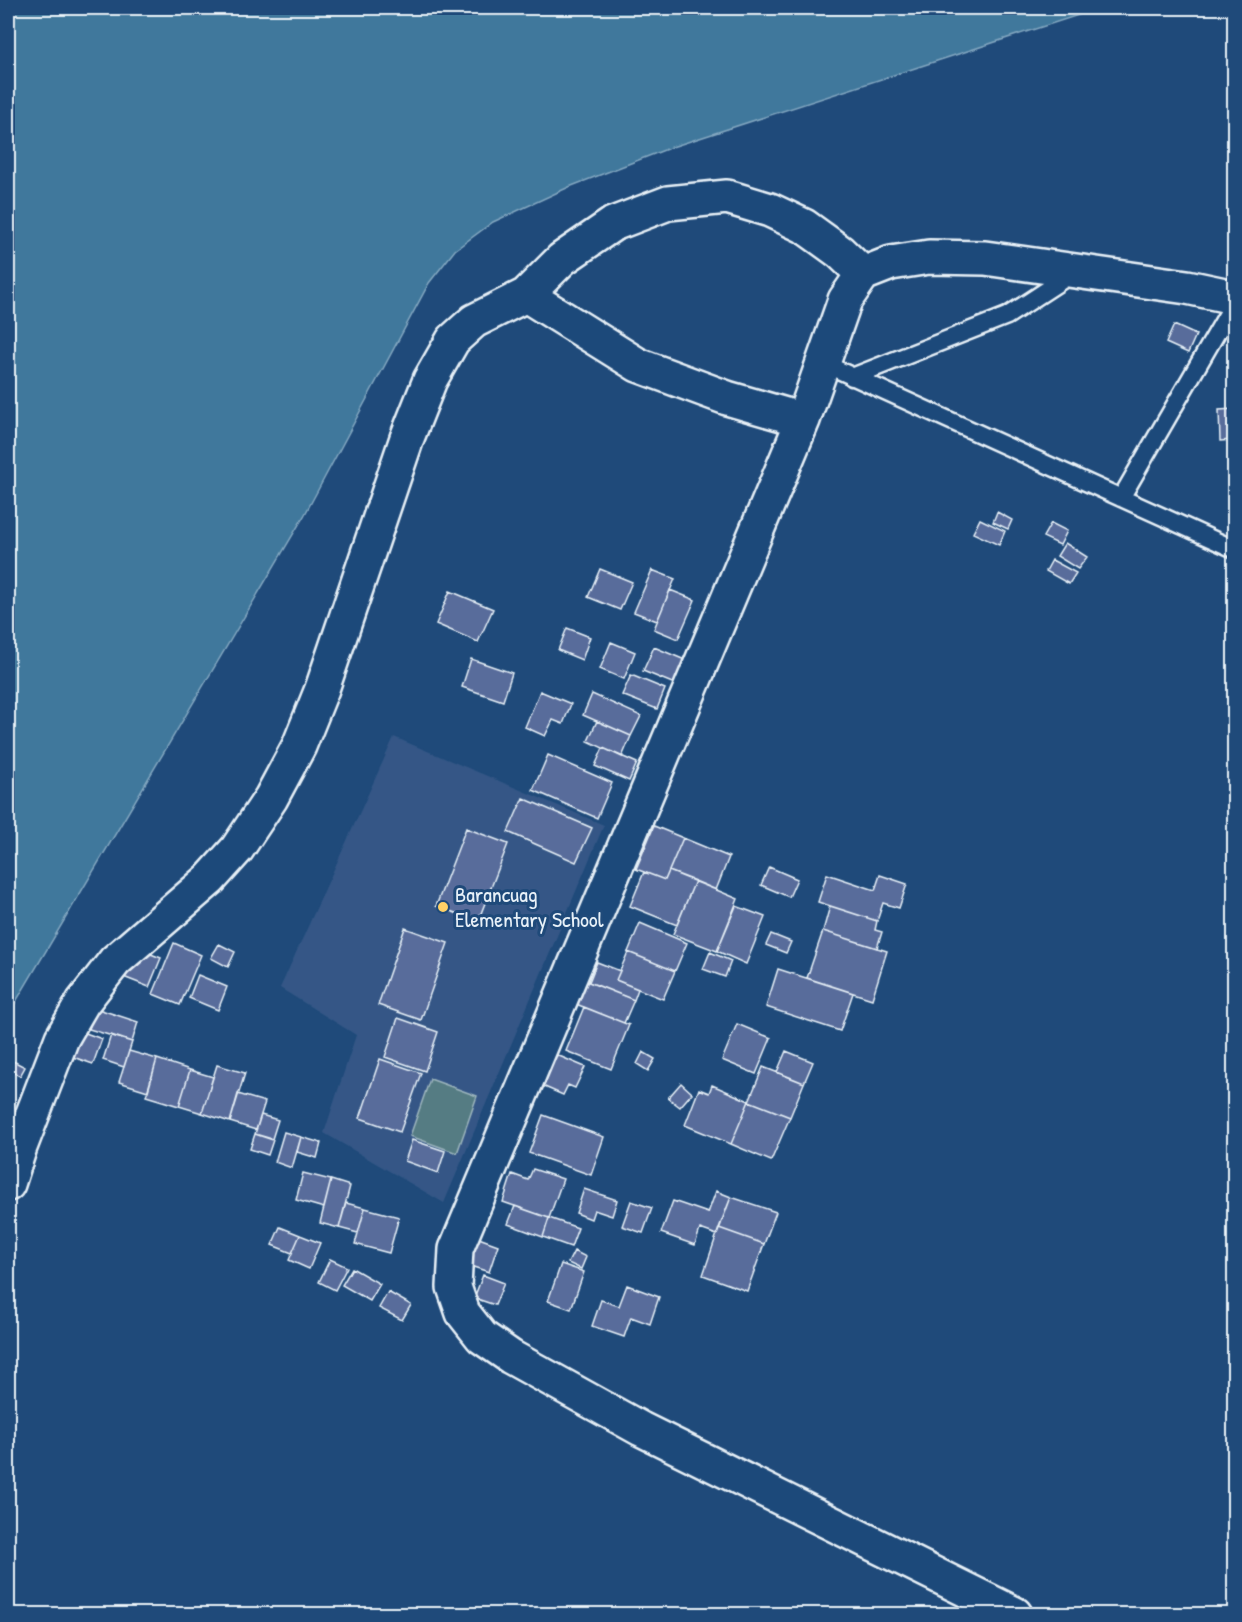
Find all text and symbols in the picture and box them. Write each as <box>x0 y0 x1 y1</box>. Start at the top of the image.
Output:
place label: Barancuag Elementary School <box>455 879 604 934</box>
marker: Barancuag Elementary School <box>436 900 450 914</box>

